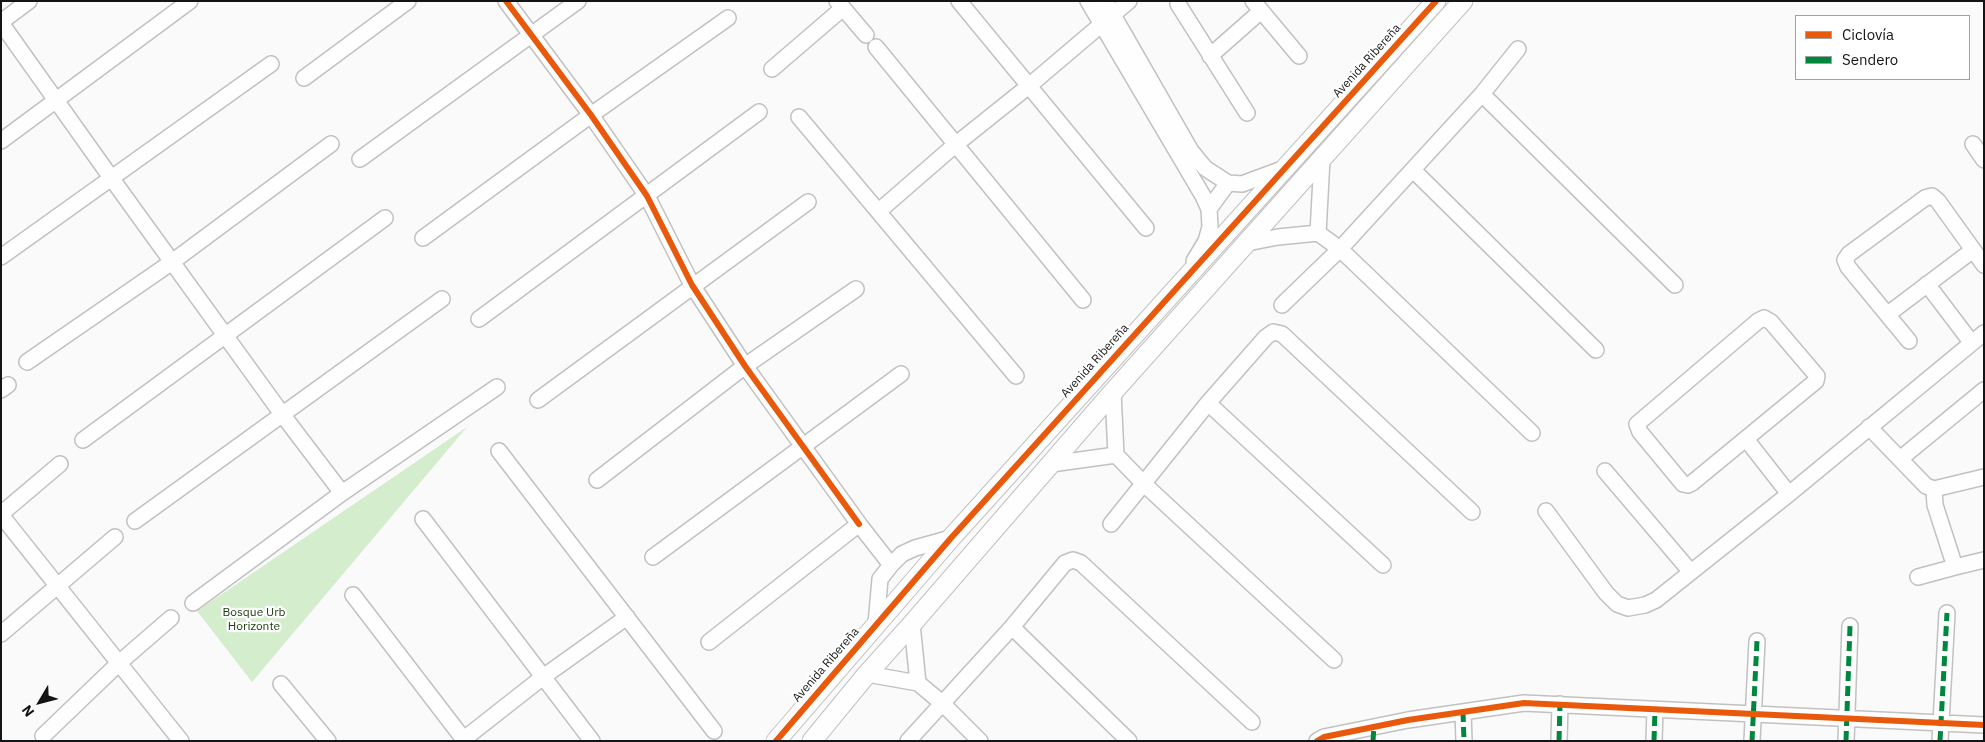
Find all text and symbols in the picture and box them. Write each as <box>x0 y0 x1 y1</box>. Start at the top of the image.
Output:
legend <box>1795 15 1970 80</box>
street label: Avenida Ribereña <box>1330 21 1404 101</box>
text: Ciclovía <box>1842 25 1894 44</box>
text: Sendero <box>1842 50 1898 69</box>
street label: Avenida Ribereña <box>1058 321 1132 401</box>
park label: Bosque Urb Horizonte <box>222 606 286 634</box>
street label: Avenida Ribereña <box>790 625 862 705</box>
north arrow <box>15 677 65 727</box>
text: N <box>18 702 38 720</box>

